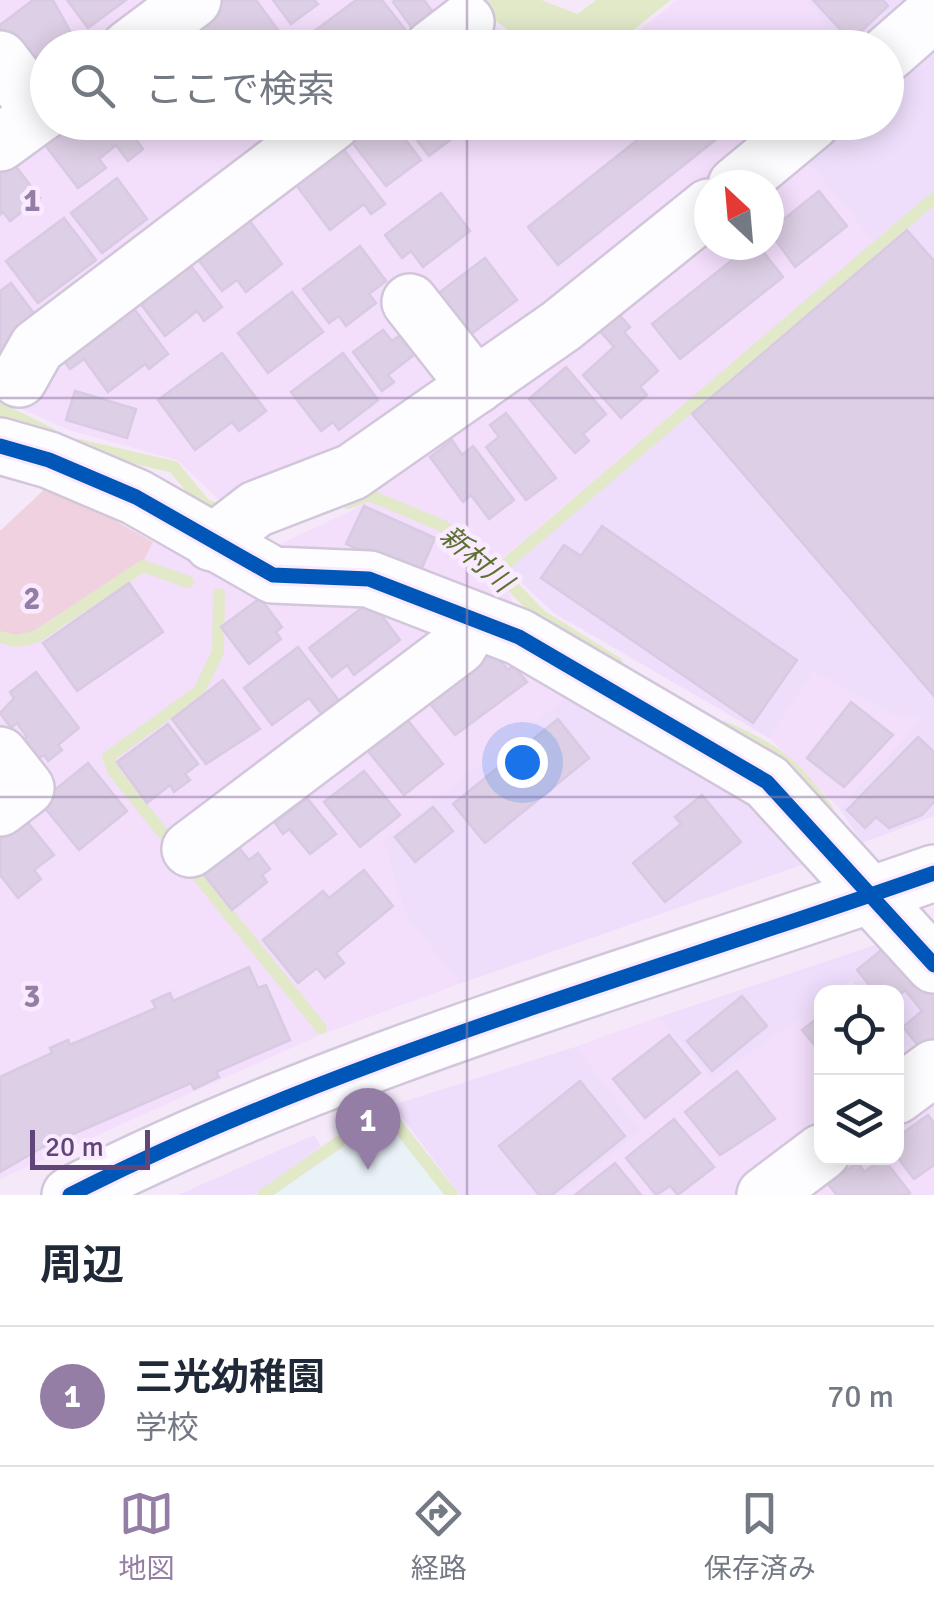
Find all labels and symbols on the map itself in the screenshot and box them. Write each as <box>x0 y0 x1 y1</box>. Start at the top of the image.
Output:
north arrow <box>694 170 784 260</box>
text: 1 <box>23 181 41 220</box>
water label: 新村川 <box>433 519 521 601</box>
text: 2 <box>23 579 41 618</box>
your location <box>497 737 548 788</box>
text: 3 <box>23 977 41 1016</box>
pin: 1 <box>336 1088 400 1170</box>
scale bar <box>30 1125 150 1170</box>

